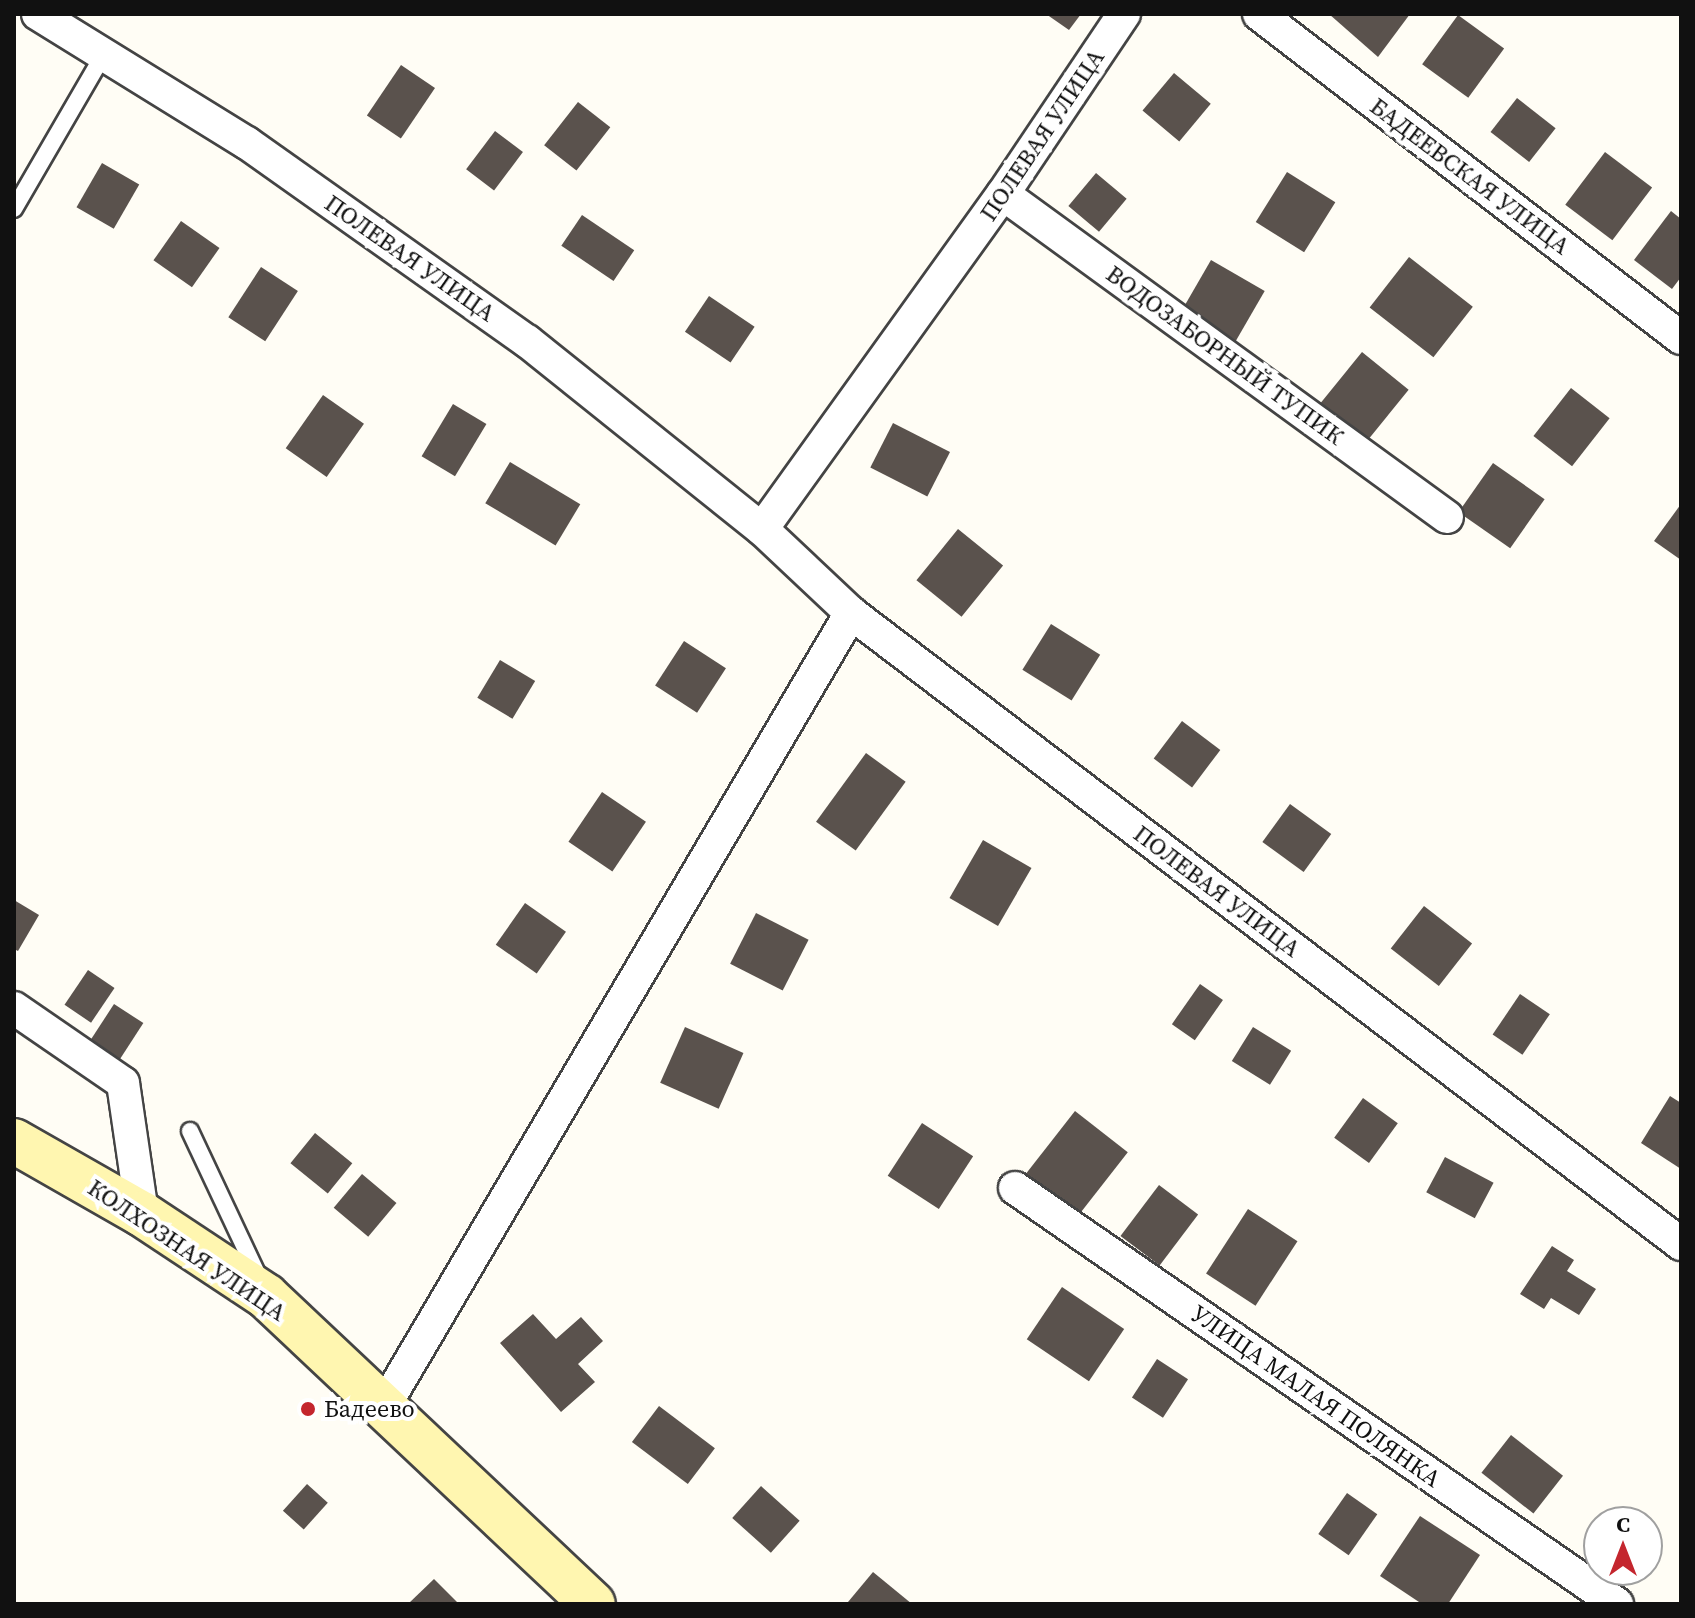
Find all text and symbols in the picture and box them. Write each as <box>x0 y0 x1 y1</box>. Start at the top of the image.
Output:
street label: ПОЛЕВАЯ УЛИЦА <box>974 44 1110 226</box>
street label: БАДЕЕВСКАЯ УЛИЦА <box>1365 92 1575 260</box>
street label: ПОЛЕВАЯ УЛИЦА <box>319 189 501 327</box>
street label: ВОДОЗАБОРНЫЙ ТУПИК <box>1100 259 1350 451</box>
street label: ПОЛЕВАЯ УЛИЦА <box>1128 819 1306 963</box>
street label: КОЛХОЗНАЯ УЛИЦА <box>83 1173 291 1327</box>
street label: УЛИЦА МАЛАЯ ПОЛЯНКА <box>1186 1299 1446 1493</box>
place label: Бадеево <box>324 1395 415 1423</box>
marker: Бадеево <box>299 1400 317 1418</box>
north arrow <box>1583 1506 1663 1586</box>
text: С <box>1616 1509 1630 1539</box>

